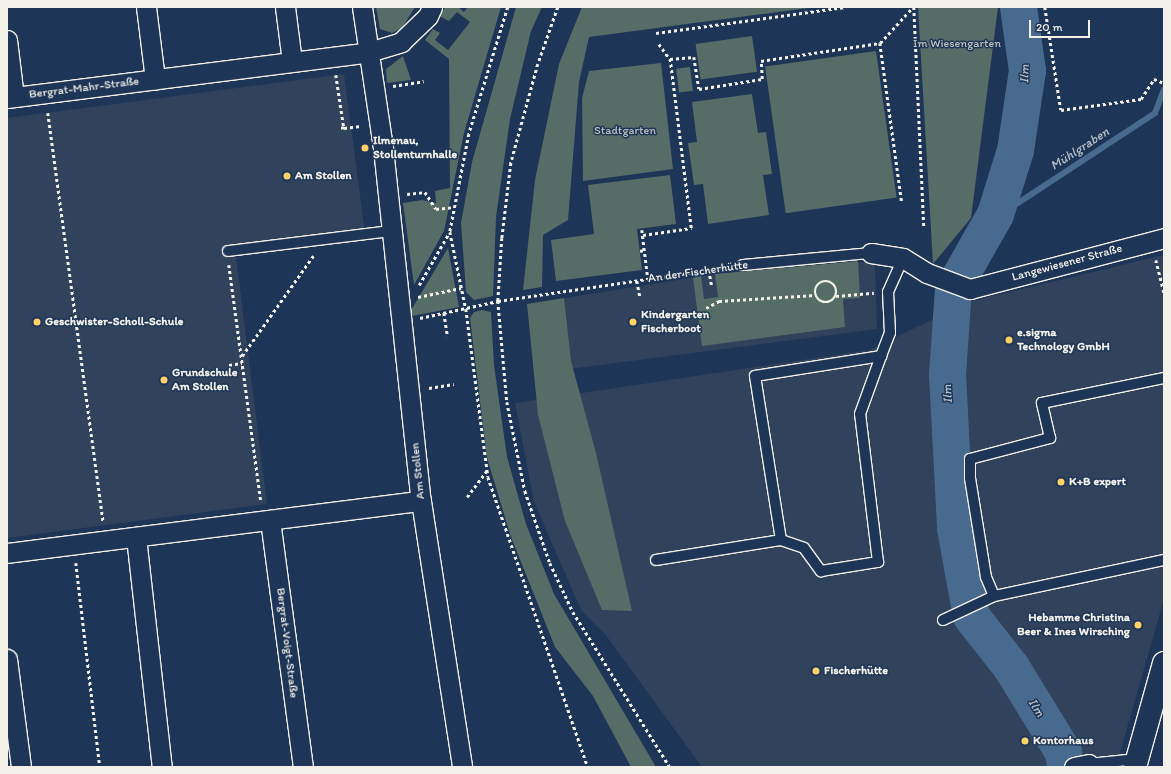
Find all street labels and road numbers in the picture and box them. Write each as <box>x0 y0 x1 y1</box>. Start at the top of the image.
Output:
street label: Bergrat-Mahr-Straße <box>28 74 140 102</box>
street label: Langewiesener Straße <box>1010 241 1124 285</box>
street label: An der Fischerhütte <box>647 258 749 286</box>
street label: Am Stollen <box>408 442 428 500</box>
street label: Bergrat-Voigt-Straße <box>273 587 301 699</box>

